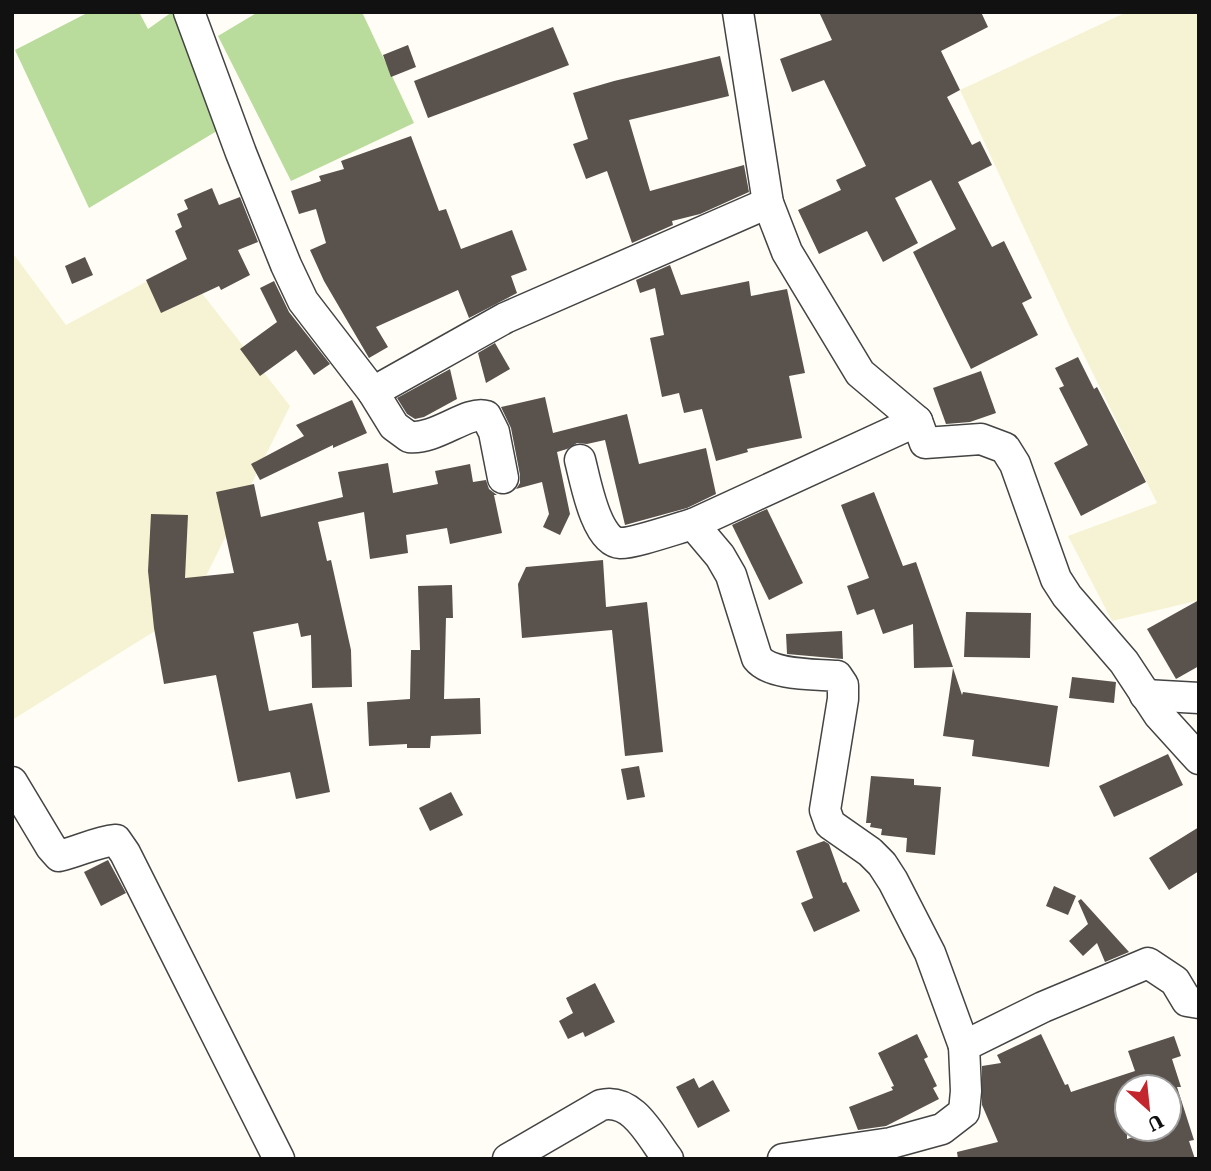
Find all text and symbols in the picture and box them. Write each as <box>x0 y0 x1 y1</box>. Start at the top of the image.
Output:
north arrow <box>1113 1073 1183 1143</box>
text: U <box>1143 1109 1167 1136</box>

